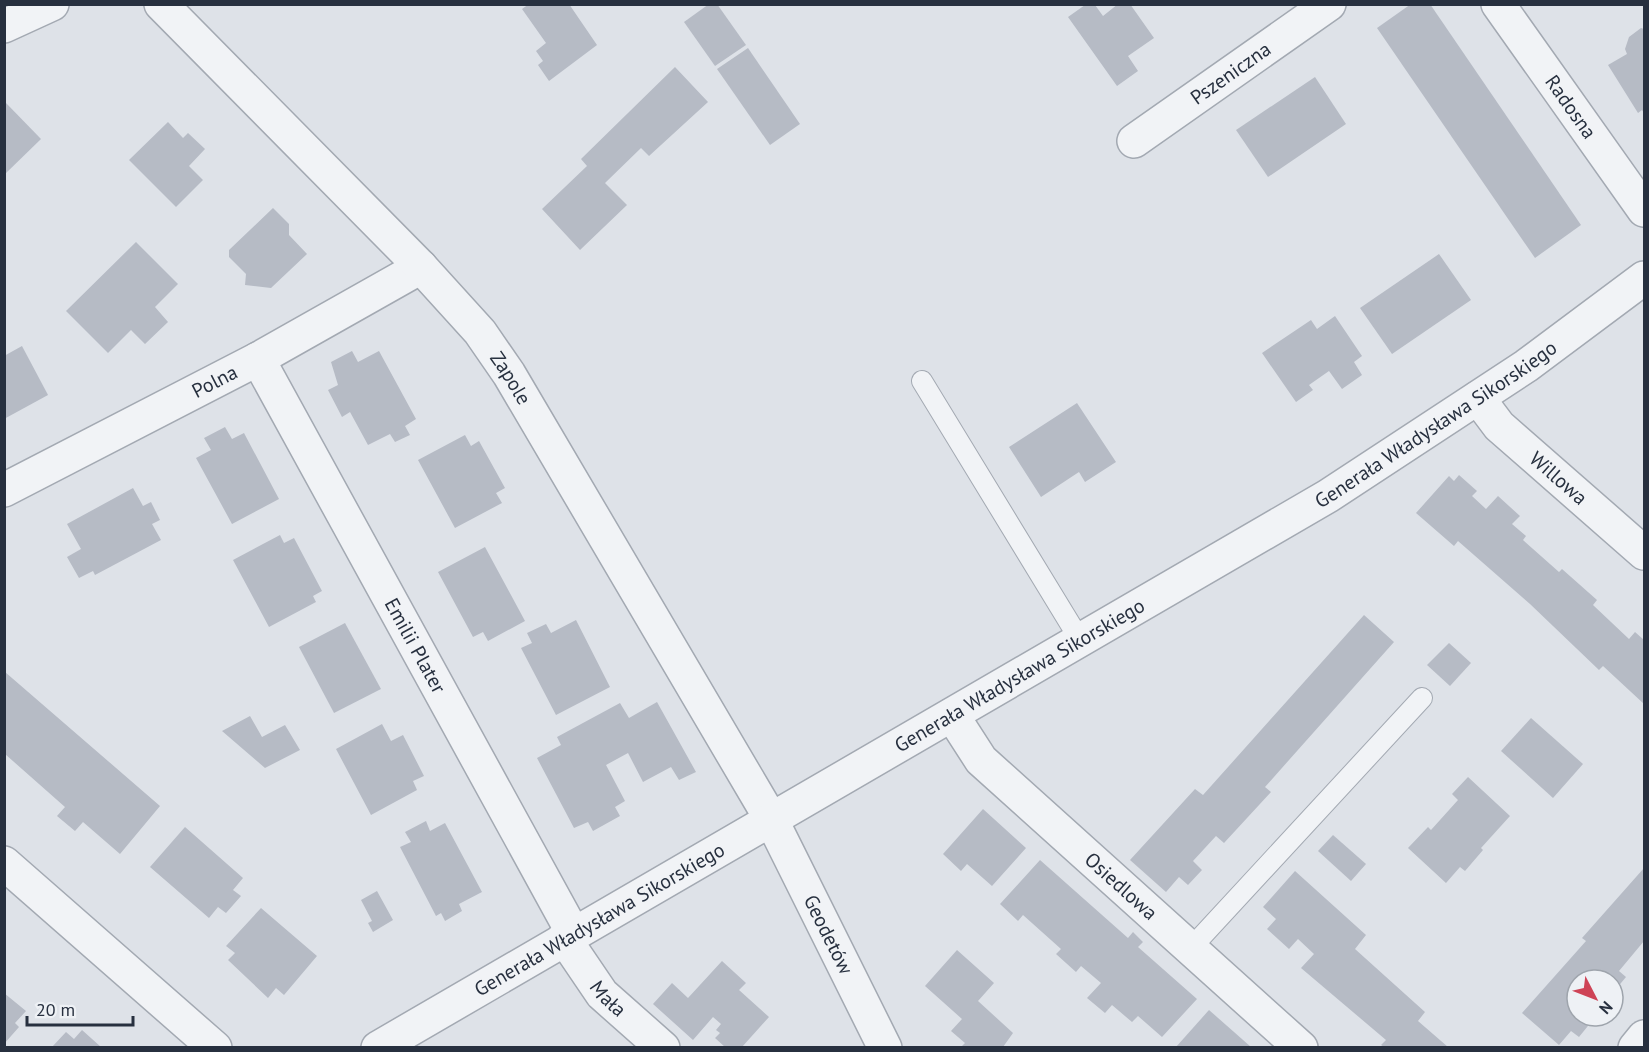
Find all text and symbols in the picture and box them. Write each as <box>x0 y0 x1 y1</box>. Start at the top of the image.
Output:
street label: Pszeniczna <box>1185 36 1276 110</box>
street label: Radosna <box>1539 70 1602 144</box>
street label: Generała Władysława Sikorskiego <box>1310 335 1562 514</box>
street label: Zapole <box>484 346 537 409</box>
street label: Polna <box>187 359 242 404</box>
street label: Willowa <box>1524 446 1593 510</box>
street label: Generała Władysława Sikorskiego <box>890 592 1149 758</box>
street label: Emilii Plater <box>379 593 452 698</box>
street label: Generała Władysława Sikorskiego <box>469 836 729 1002</box>
street label: Osiedlowa <box>1079 847 1163 926</box>
street label: Geodetów <box>798 890 859 979</box>
north arrow <box>1565 968 1625 1028</box>
street label: Mała <box>584 976 632 1022</box>
scale bar <box>27 989 134 1027</box>
text: N <box>1595 997 1617 1019</box>
text: 20 m <box>36 998 75 1021</box>

